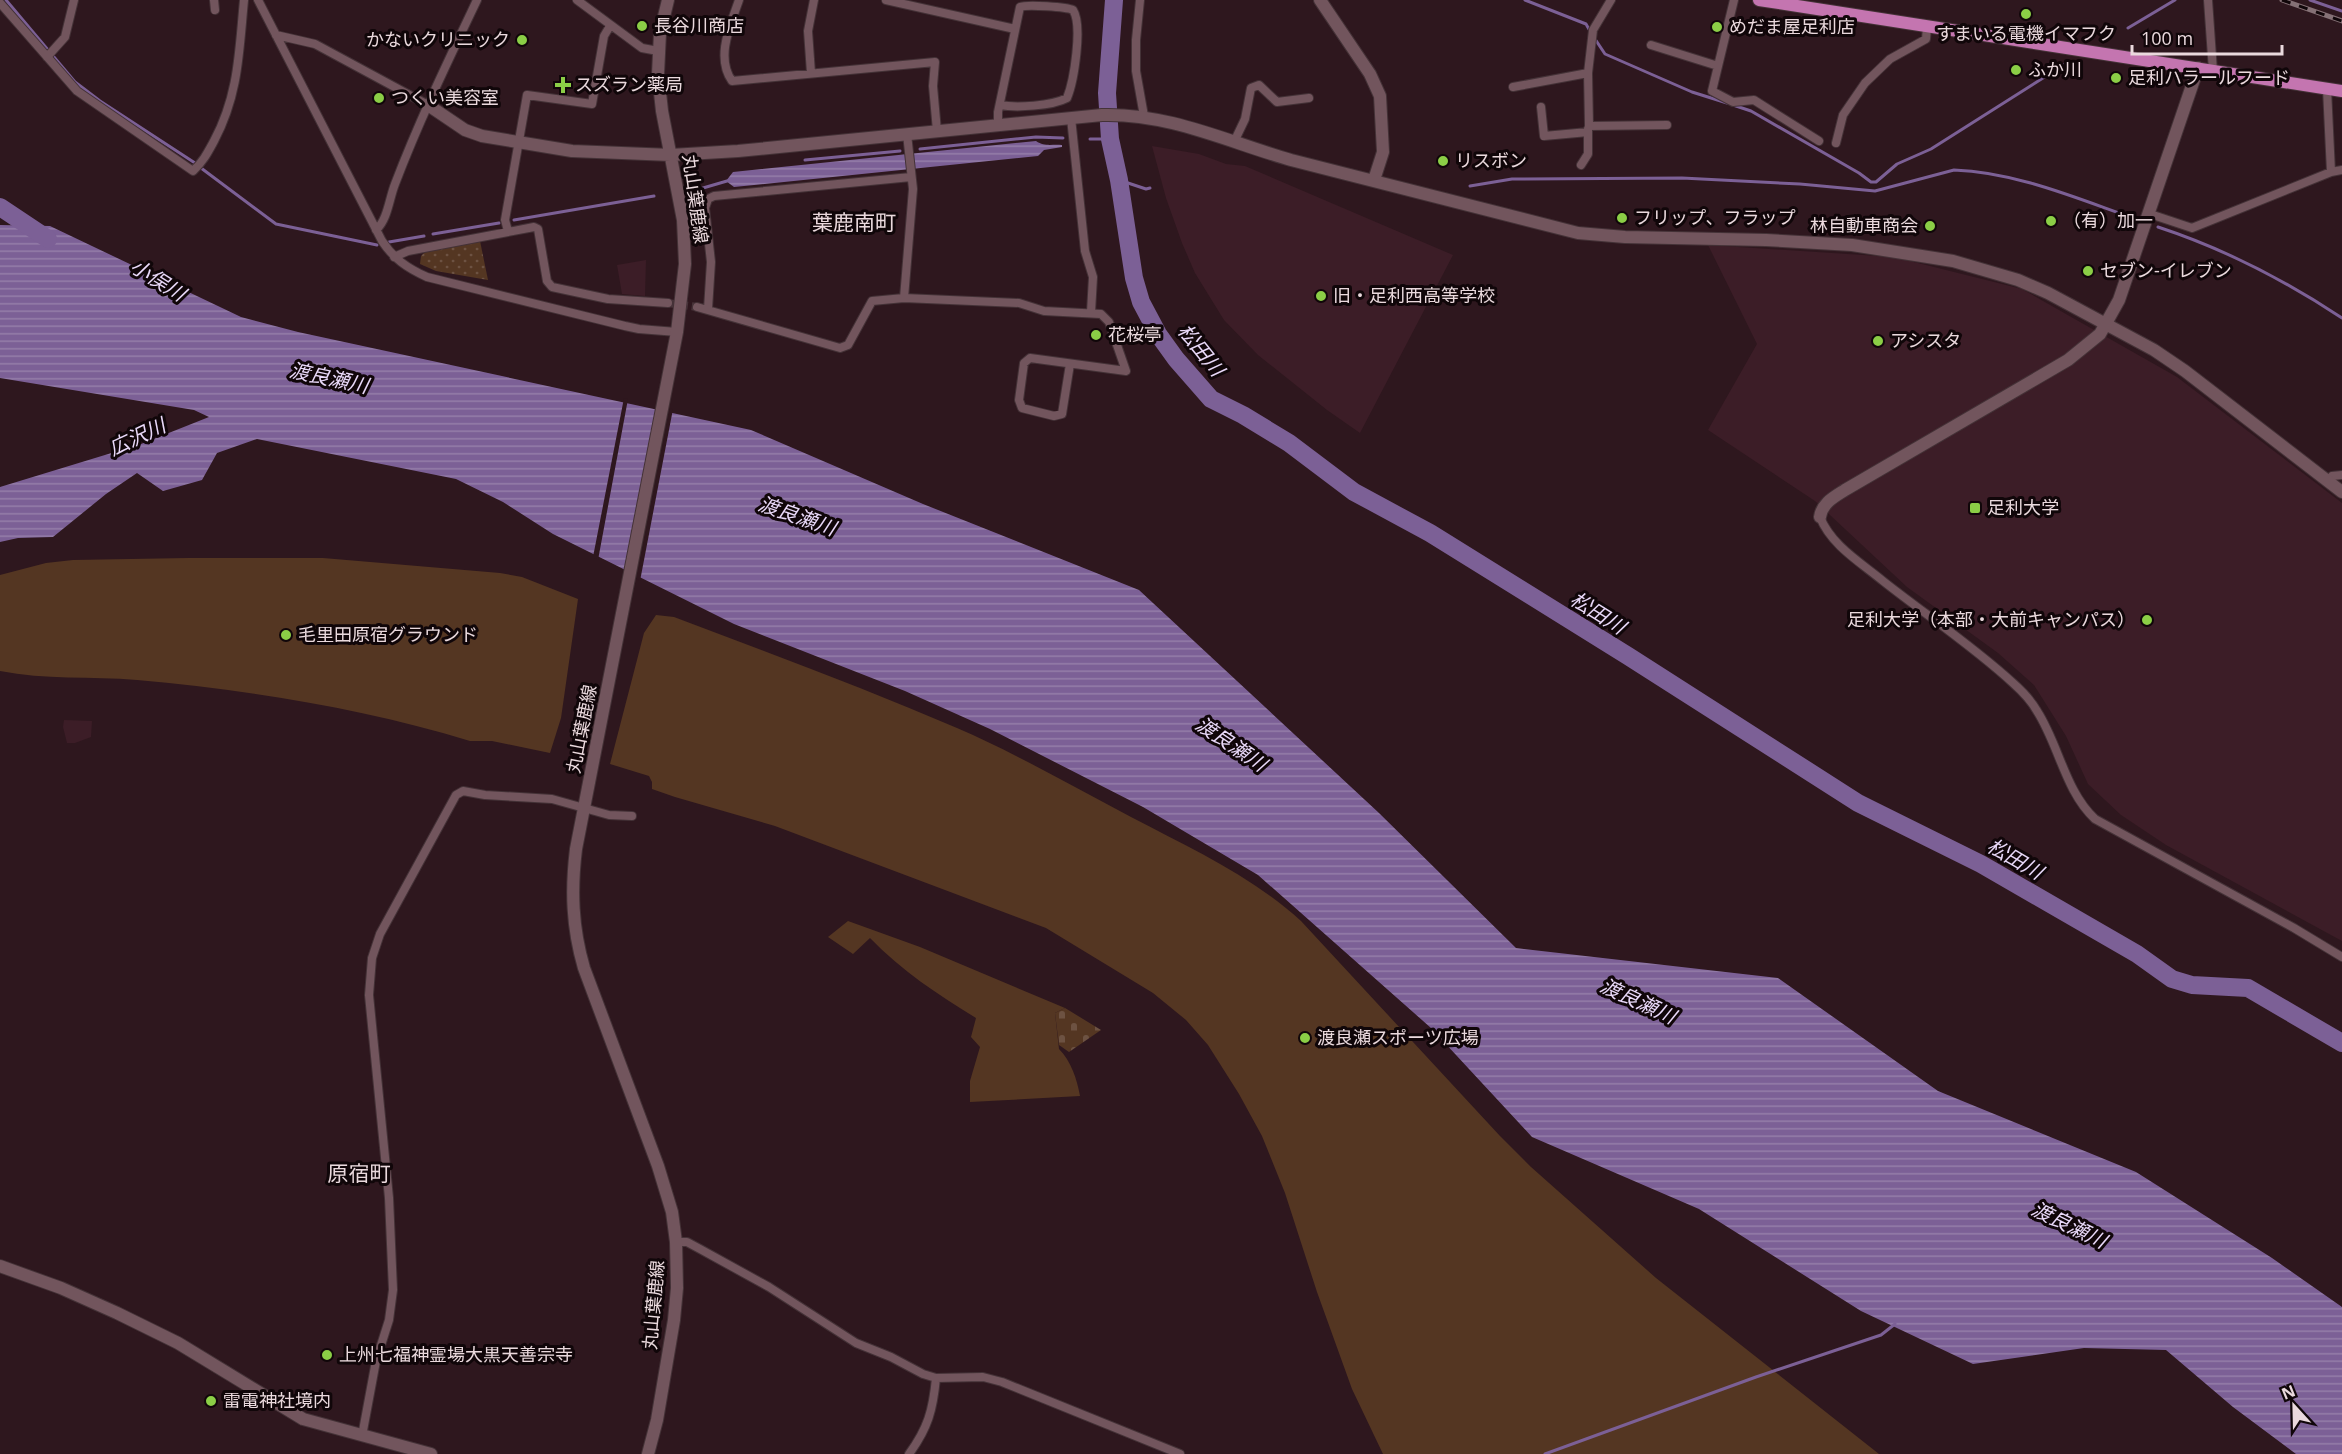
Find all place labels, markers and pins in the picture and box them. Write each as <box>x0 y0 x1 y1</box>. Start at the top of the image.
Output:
marker: すまいる電機イマフク <box>2019 7 2033 21</box>
place label: 長谷川商店 <box>654 13 744 37</box>
place label: めだま屋足利店 <box>1729 14 1855 38</box>
marker: 長谷川商店 <box>635 19 649 33</box>
marker: めだま屋足利店 <box>1710 20 1724 34</box>
place label: すまいる電機イマフク <box>1936 21 2116 45</box>
place label: かないクリニック <box>366 27 510 51</box>
marker: かないクリニック <box>515 33 529 47</box>
place label: ふか川 <box>2028 57 2082 81</box>
marker: ふか川 <box>2009 63 2023 77</box>
place label: 足利ハラールフード <box>2128 65 2290 89</box>
marker: 足利ハラールフード <box>2109 71 2123 85</box>
place label: スズラン薬局 <box>575 72 683 96</box>
marker: スズラン薬局 <box>556 78 570 92</box>
place label: つくい美容室 <box>391 85 499 109</box>
marker: つくい美容室 <box>372 91 386 105</box>
place label: リスボン <box>1455 148 1527 172</box>
marker: リスボン <box>1436 154 1450 168</box>
place label: フリップ、フラップ <box>1634 205 1795 229</box>
place label: （有）加一 <box>2063 208 2153 232</box>
marker: フリップ、フラップ <box>1615 211 1629 225</box>
place label: 林自動車商会 <box>1810 213 1918 237</box>
marker: （有）加一 <box>2044 214 2058 228</box>
marker: 林自動車商会 <box>1923 219 1937 233</box>
place label: セブン-イレブン <box>2100 258 2232 282</box>
marker: セブン-イレブン <box>2081 264 2095 278</box>
place label: 旧・足利西高等学校 <box>1333 283 1495 307</box>
marker: 旧・足利西高等学校 <box>1314 289 1328 303</box>
place label: 花桜亭 <box>1108 322 1162 346</box>
marker: 花桜亭 <box>1089 328 1103 342</box>
place label: アシスタ <box>1890 328 1961 352</box>
marker: アシスタ <box>1871 334 1885 348</box>
place label: 足利大学 <box>1987 495 2059 519</box>
marker: 足利大学 <box>1968 501 1982 515</box>
place label: 足利大学（本部・大前キャンパス） <box>1847 607 2135 631</box>
marker: 足利大学（本部・大前キャンパス） <box>2140 613 2154 627</box>
place label: 毛里田原宿グラウンド <box>298 622 478 646</box>
marker: 毛里田原宿グラウンド <box>279 628 293 642</box>
place label: 渡良瀬スポーツ広場 <box>1317 1025 1479 1049</box>
marker: 渡良瀬スポーツ広場 <box>1298 1031 1312 1045</box>
place label: 上州七福神霊場大黒天善宗寺 <box>339 1342 573 1366</box>
marker: 上州七福神霊場大黒天善宗寺 <box>320 1348 334 1362</box>
place label: 雷電神社境内 <box>223 1388 331 1412</box>
marker: 雷電神社境内 <box>204 1394 218 1408</box>

